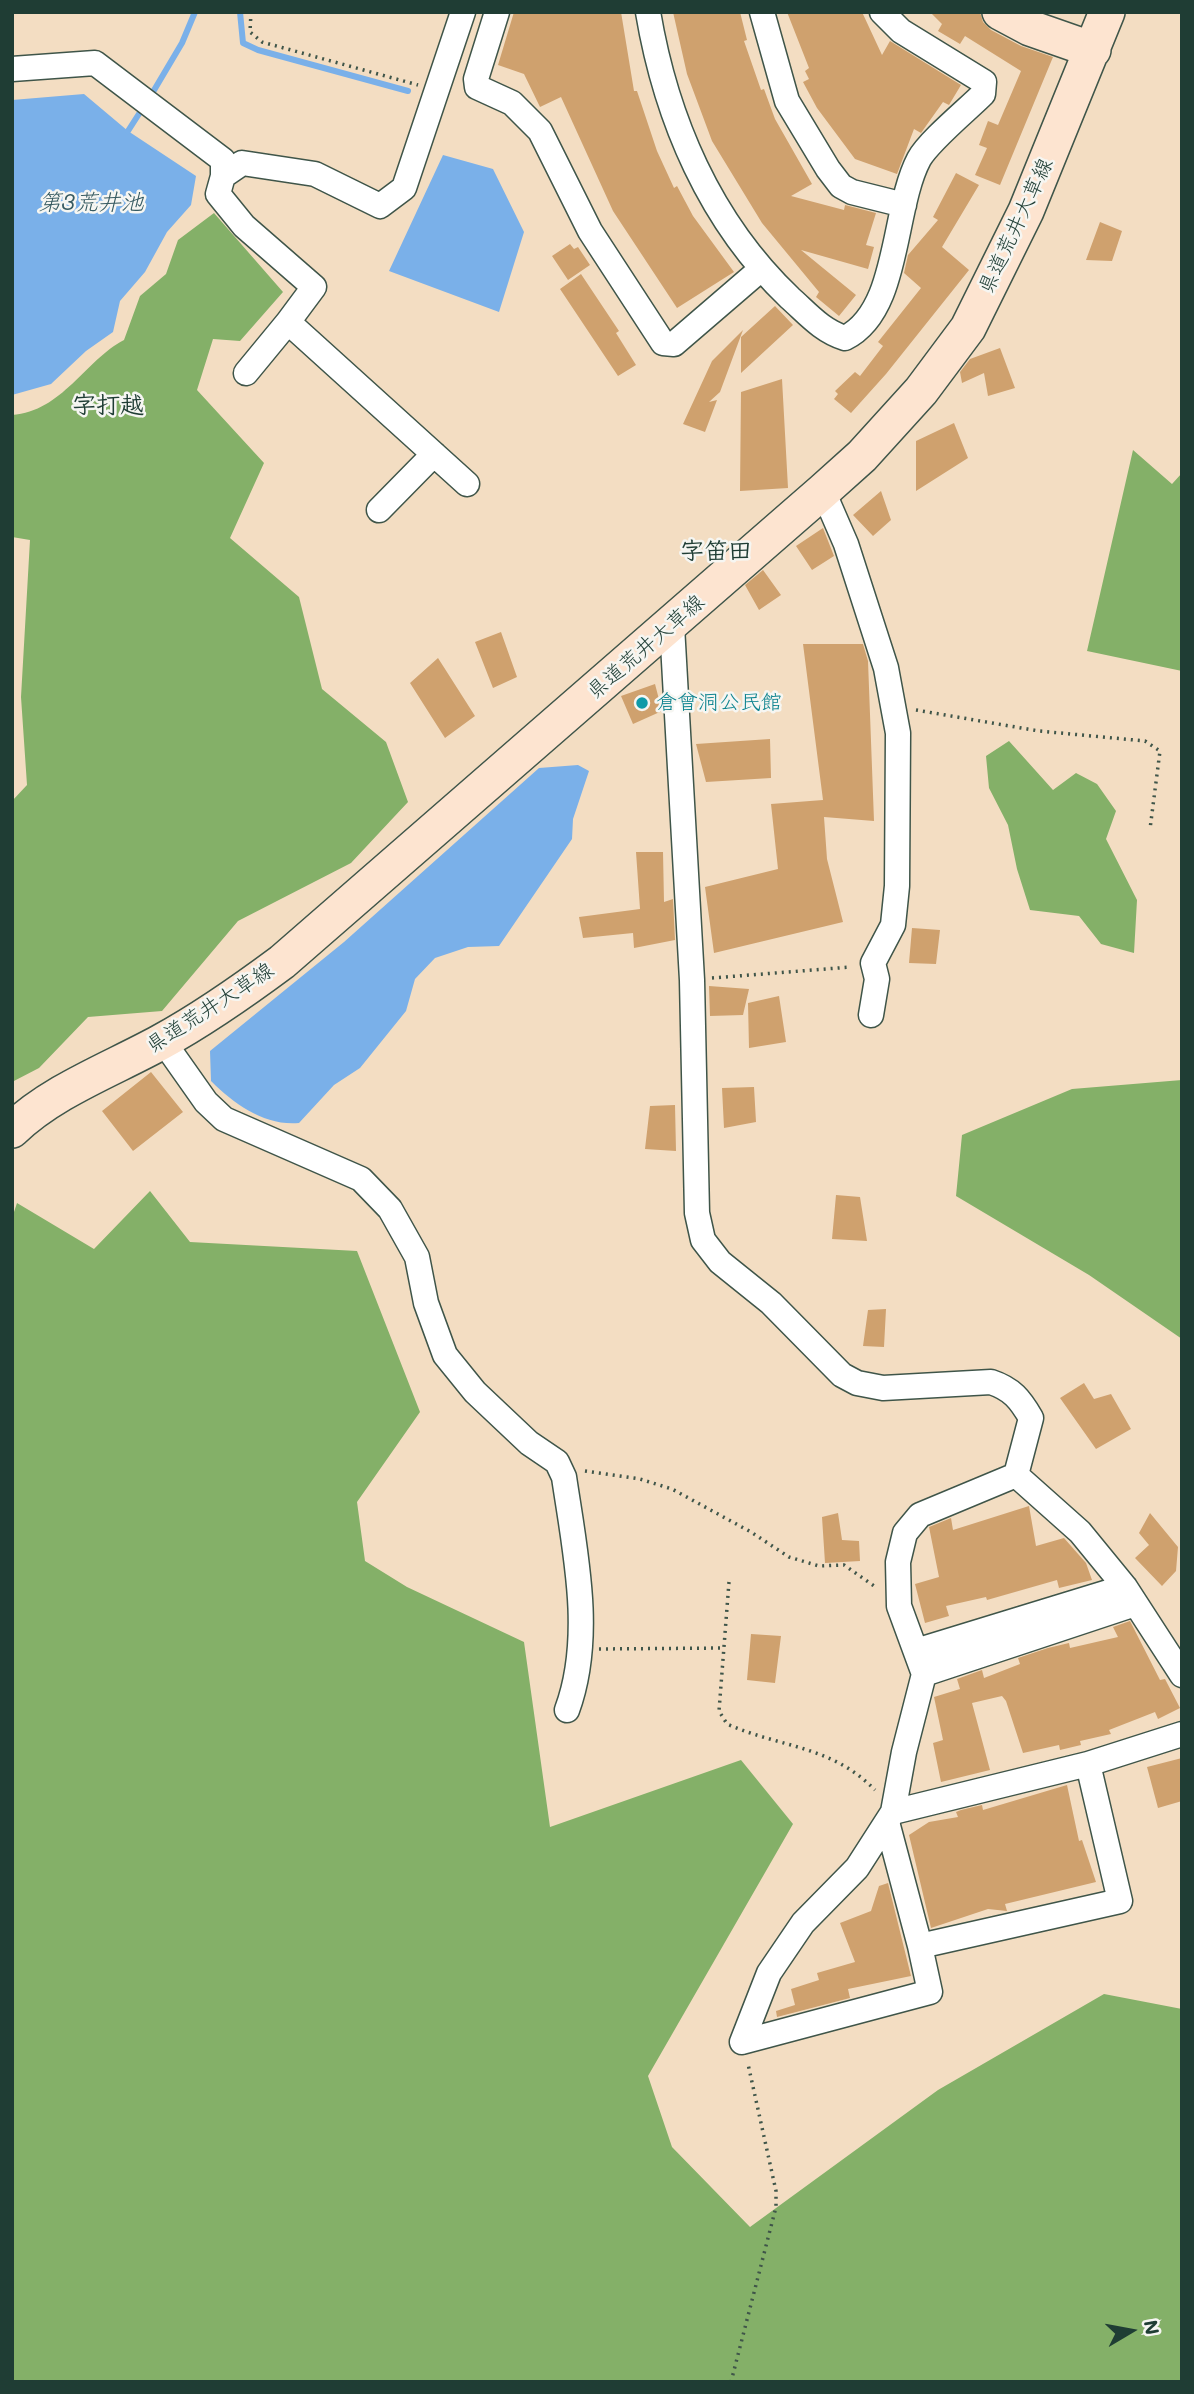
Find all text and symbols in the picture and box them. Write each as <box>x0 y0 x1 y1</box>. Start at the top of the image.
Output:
street label: 県道荒井大草線 <box>974 154 1058 298</box>
water label: 第3荒井池 <box>38 189 144 217</box>
district label: 字打越 <box>72 392 144 420</box>
district label: 字笛田 <box>680 538 752 566</box>
street label: 県道荒井大草線 <box>582 589 710 705</box>
place label: 倉曾洞公民館 <box>656 690 782 716</box>
marker: 倉曾洞公民館 <box>634 695 650 711</box>
street label: 県道荒井大草線 <box>141 957 279 1059</box>
north arrow <box>1096 2296 1166 2366</box>
text: N <box>1139 2318 1166 2337</box>

